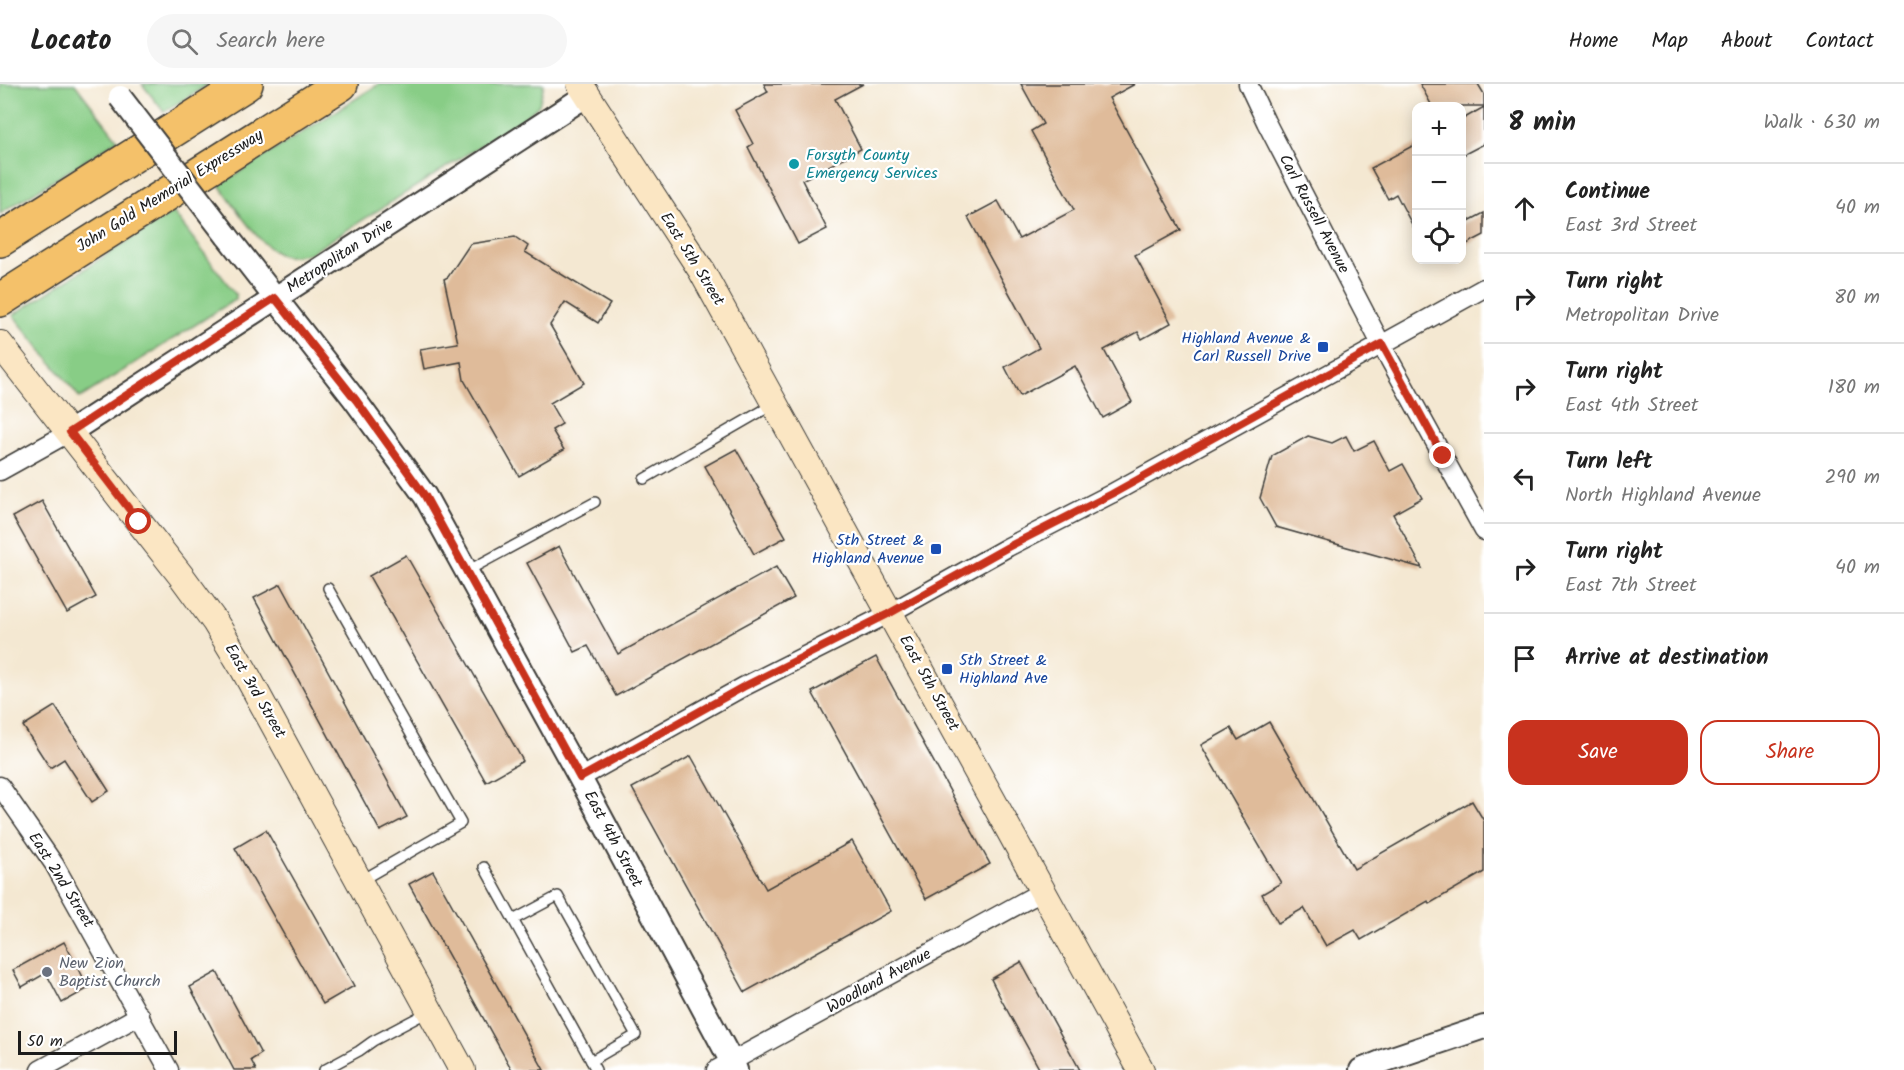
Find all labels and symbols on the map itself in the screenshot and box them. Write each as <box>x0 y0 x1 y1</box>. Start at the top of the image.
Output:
street label: John Gold Memorial Expressway <box>72 123 269 259</box>
place label: Forsyth County Emergency Services <box>806 143 938 186</box>
street label: Carl Russell Avenue <box>1272 150 1356 278</box>
marker: Forsyth County Emergency Services <box>787 157 801 171</box>
street label: East 5th Street <box>653 207 731 312</box>
street label: Metropolitan Drive <box>282 212 398 300</box>
place label: Highland Avenue & Carl Russell Drive <box>1181 326 1311 369</box>
marker: Highland Avenue & Carl Russell Drive <box>1316 340 1330 354</box>
route end <box>1429 442 1455 468</box>
route start <box>125 508 151 534</box>
place label: 5th Street & Highland Avenue <box>812 528 924 571</box>
marker: 5th Street & Highland Avenue <box>929 542 943 556</box>
street label: East 5th Street <box>892 630 966 736</box>
street label: East 3rd Street <box>218 639 293 744</box>
place label: 5th Street & Highland Ave <box>959 648 1048 691</box>
marker: 5th Street & Highland Ave <box>940 662 954 676</box>
street label: East 4th Street <box>577 786 649 893</box>
street label: East 2nd Street <box>21 827 101 934</box>
street label: Woodland Avenue <box>822 942 936 1020</box>
place label: New Zion Baptist Church <box>59 951 161 994</box>
marker: New Zion Baptist Church <box>40 965 54 979</box>
scale bar <box>18 1028 177 1056</box>

